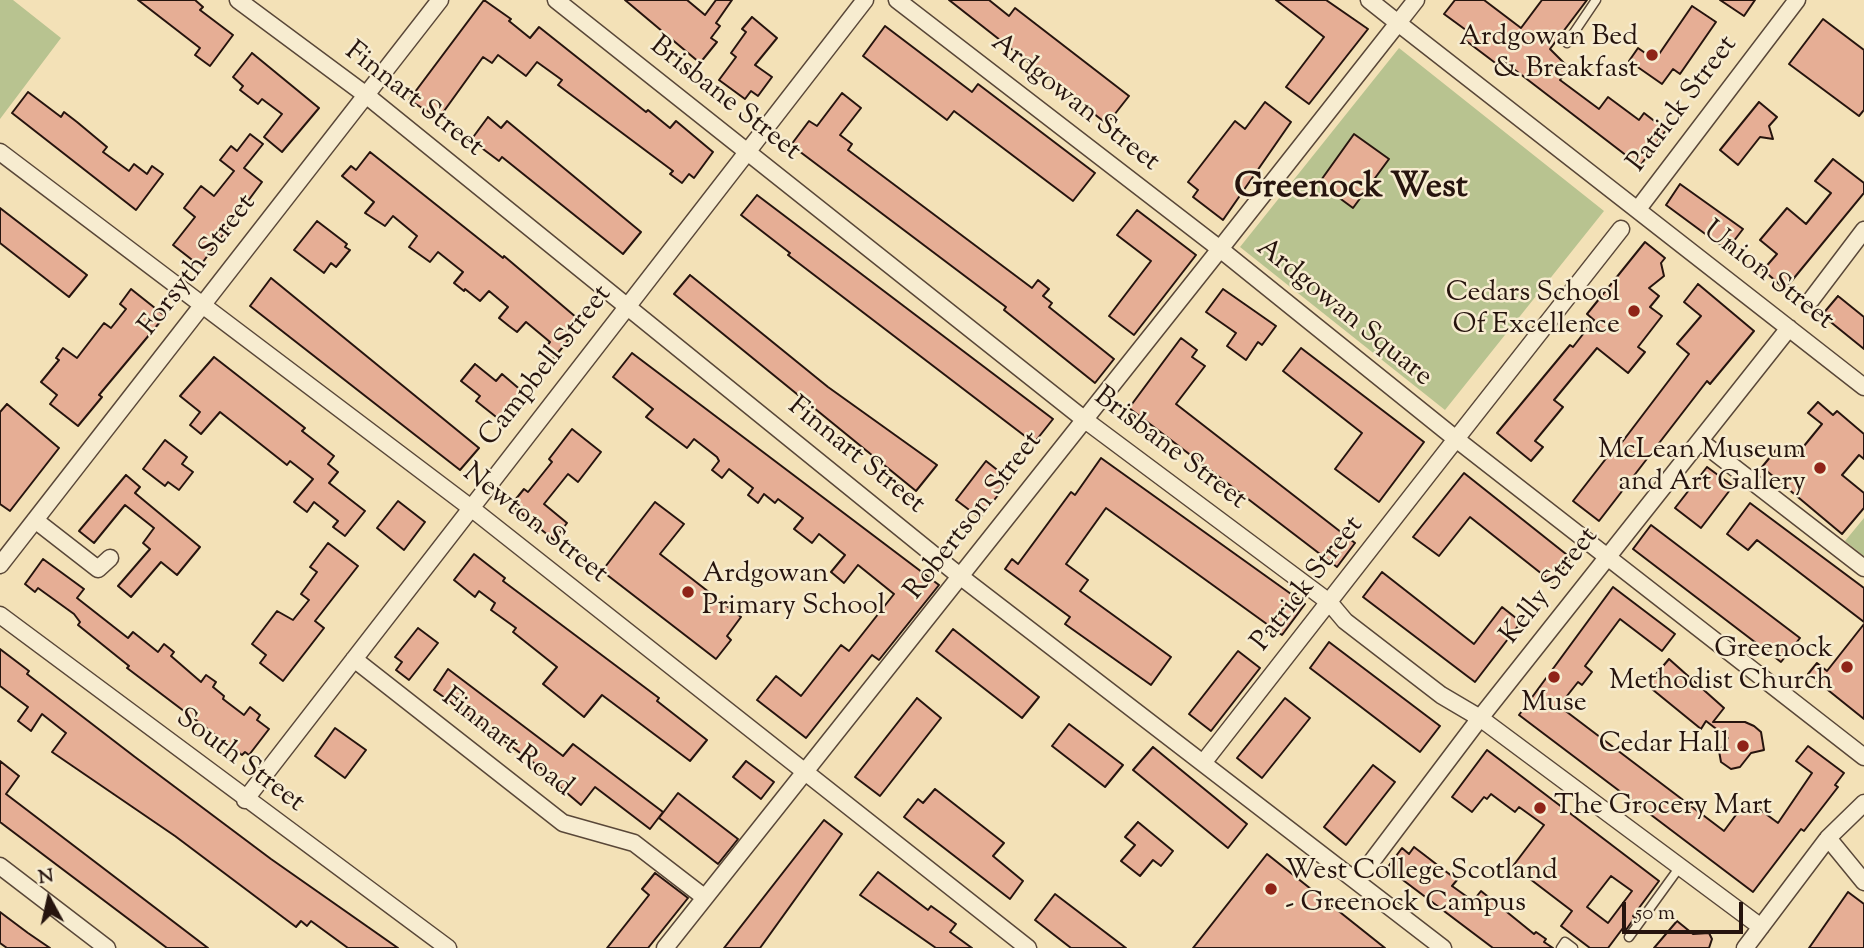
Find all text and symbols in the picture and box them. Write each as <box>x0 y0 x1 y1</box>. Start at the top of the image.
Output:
place label: Ardgowan Bed & Breakfast <box>1459 22 1638 88</box>
street label: Ardgowan Street <box>983 28 1165 180</box>
street label: Patrick Street <box>1622 30 1746 180</box>
street label: Brisbane Street <box>642 31 806 169</box>
street label: Finnart Street <box>337 36 489 166</box>
marker: Ardgowan Bed & Breakfast <box>1644 47 1660 63</box>
district label: Greenock West <box>1234 169 1468 211</box>
street label: Forsyth Street <box>133 189 265 343</box>
street label: Union Street <box>1695 215 1839 339</box>
street label: Ardgowan Square <box>1248 233 1438 395</box>
place label: Cedars School Of Excellence <box>1446 278 1620 344</box>
street label: Campbell Street <box>474 280 620 454</box>
marker: Cedars School Of Excellence <box>1626 303 1642 319</box>
street label: Brisbane Street <box>1086 382 1252 518</box>
street label: Finnart Street <box>780 391 930 523</box>
street label: Robertson Street <box>899 426 1051 608</box>
place label: McLean Museum and Art Gallery <box>1598 435 1806 501</box>
street label: Newton Street <box>455 458 613 592</box>
marker: McLean Museum and Art Gallery <box>1812 460 1828 476</box>
street label: Patrick Street <box>1246 511 1372 659</box>
street label: Kelly Street <box>1495 522 1607 652</box>
place label: Ardgowan Primary School <box>702 559 886 625</box>
marker: Ardgowan Primary School <box>680 584 696 600</box>
place label: Greenock Methodist Church <box>1609 634 1833 700</box>
marker: Greenock Methodist Church <box>1839 659 1855 675</box>
marker: Muse <box>1546 669 1562 685</box>
street label: Finnart Road <box>434 682 578 806</box>
place label: Muse <box>1521 688 1587 722</box>
street label: South Street <box>168 703 310 821</box>
place label: Cedar Hall <box>1599 729 1729 763</box>
marker: Cedar Hall <box>1735 738 1751 754</box>
place label: The Grocery Mart <box>1554 791 1772 825</box>
marker: The Grocery Mart <box>1532 800 1548 816</box>
place label: West College Scotland - Greenock Campus <box>1285 856 1558 922</box>
text: N <box>37 863 55 892</box>
north arrow <box>14 864 84 934</box>
marker: West College Scotland - Greenock Campus <box>1263 881 1279 897</box>
scale bar <box>1626 888 1747 932</box>
text: 50 m <box>1635 899 1675 929</box>

